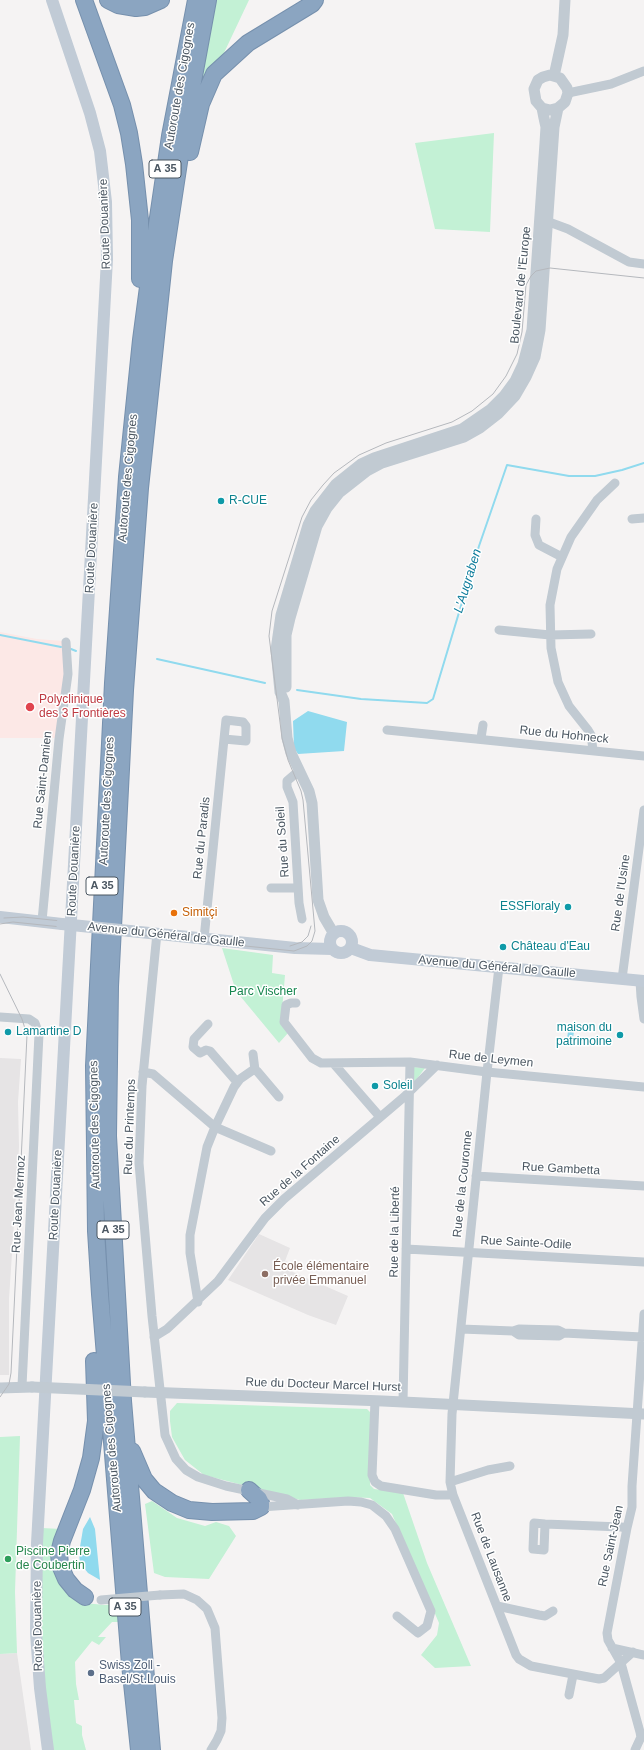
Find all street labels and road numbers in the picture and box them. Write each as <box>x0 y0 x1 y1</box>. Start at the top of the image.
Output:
street label: Autoroute des Cigognes <box>162 21 198 151</box>
road number: A 35 <box>149 160 181 178</box>
street label: Route Douanière <box>96 178 114 270</box>
street label: Boulevard de l'Europe <box>508 226 534 344</box>
street label: Autoroute des Cigognes <box>115 413 141 543</box>
street label: Route Douanière <box>82 502 102 594</box>
street label: Rue du Hohneck <box>519 723 609 747</box>
street label: Rue Saint-Damien <box>31 730 55 830</box>
street label: Autoroute des Cigognes <box>96 736 118 866</box>
street label: Rue du Paradis <box>191 796 213 880</box>
street label: Rue du Soleil <box>273 806 293 878</box>
street label: Route Douanière <box>64 825 84 917</box>
street label: Rue de l'Usine <box>608 854 634 932</box>
road number: A 35 <box>86 877 118 895</box>
street label: Avenue du Général de Gaulle <box>87 920 245 950</box>
street label: Avenue du Général de Gaulle <box>418 953 576 981</box>
street label: Rue de Leymen <box>448 1047 534 1071</box>
street label: Autoroute des Cigognes <box>87 1061 103 1189</box>
street label: Rue du Printemps <box>121 1079 139 1175</box>
street label: Rue de la Couronne <box>450 1130 476 1238</box>
street label: Rue de la Fontaine <box>257 1132 343 1210</box>
street label: Route Douanière <box>46 1149 66 1241</box>
street label: Rue Jean Mermoz <box>9 1155 29 1253</box>
street label: Rue Gambetta <box>522 1160 600 1178</box>
street label: Rue de la Liberté <box>387 1186 403 1278</box>
road number: A 35 <box>97 1221 129 1239</box>
street label: Rue Sainte-Odile <box>480 1233 572 1253</box>
street label: Rue du Docteur Marcel Hurst <box>245 1375 401 1395</box>
street label: Autoroute des Cigognes <box>99 1383 125 1513</box>
street label: Rue Saint-Jean <box>595 1504 627 1588</box>
street label: Rue de Lausanne <box>467 1510 515 1604</box>
street label: Route Douanière <box>30 1581 46 1671</box>
road number: A 35 <box>109 1598 141 1616</box>

